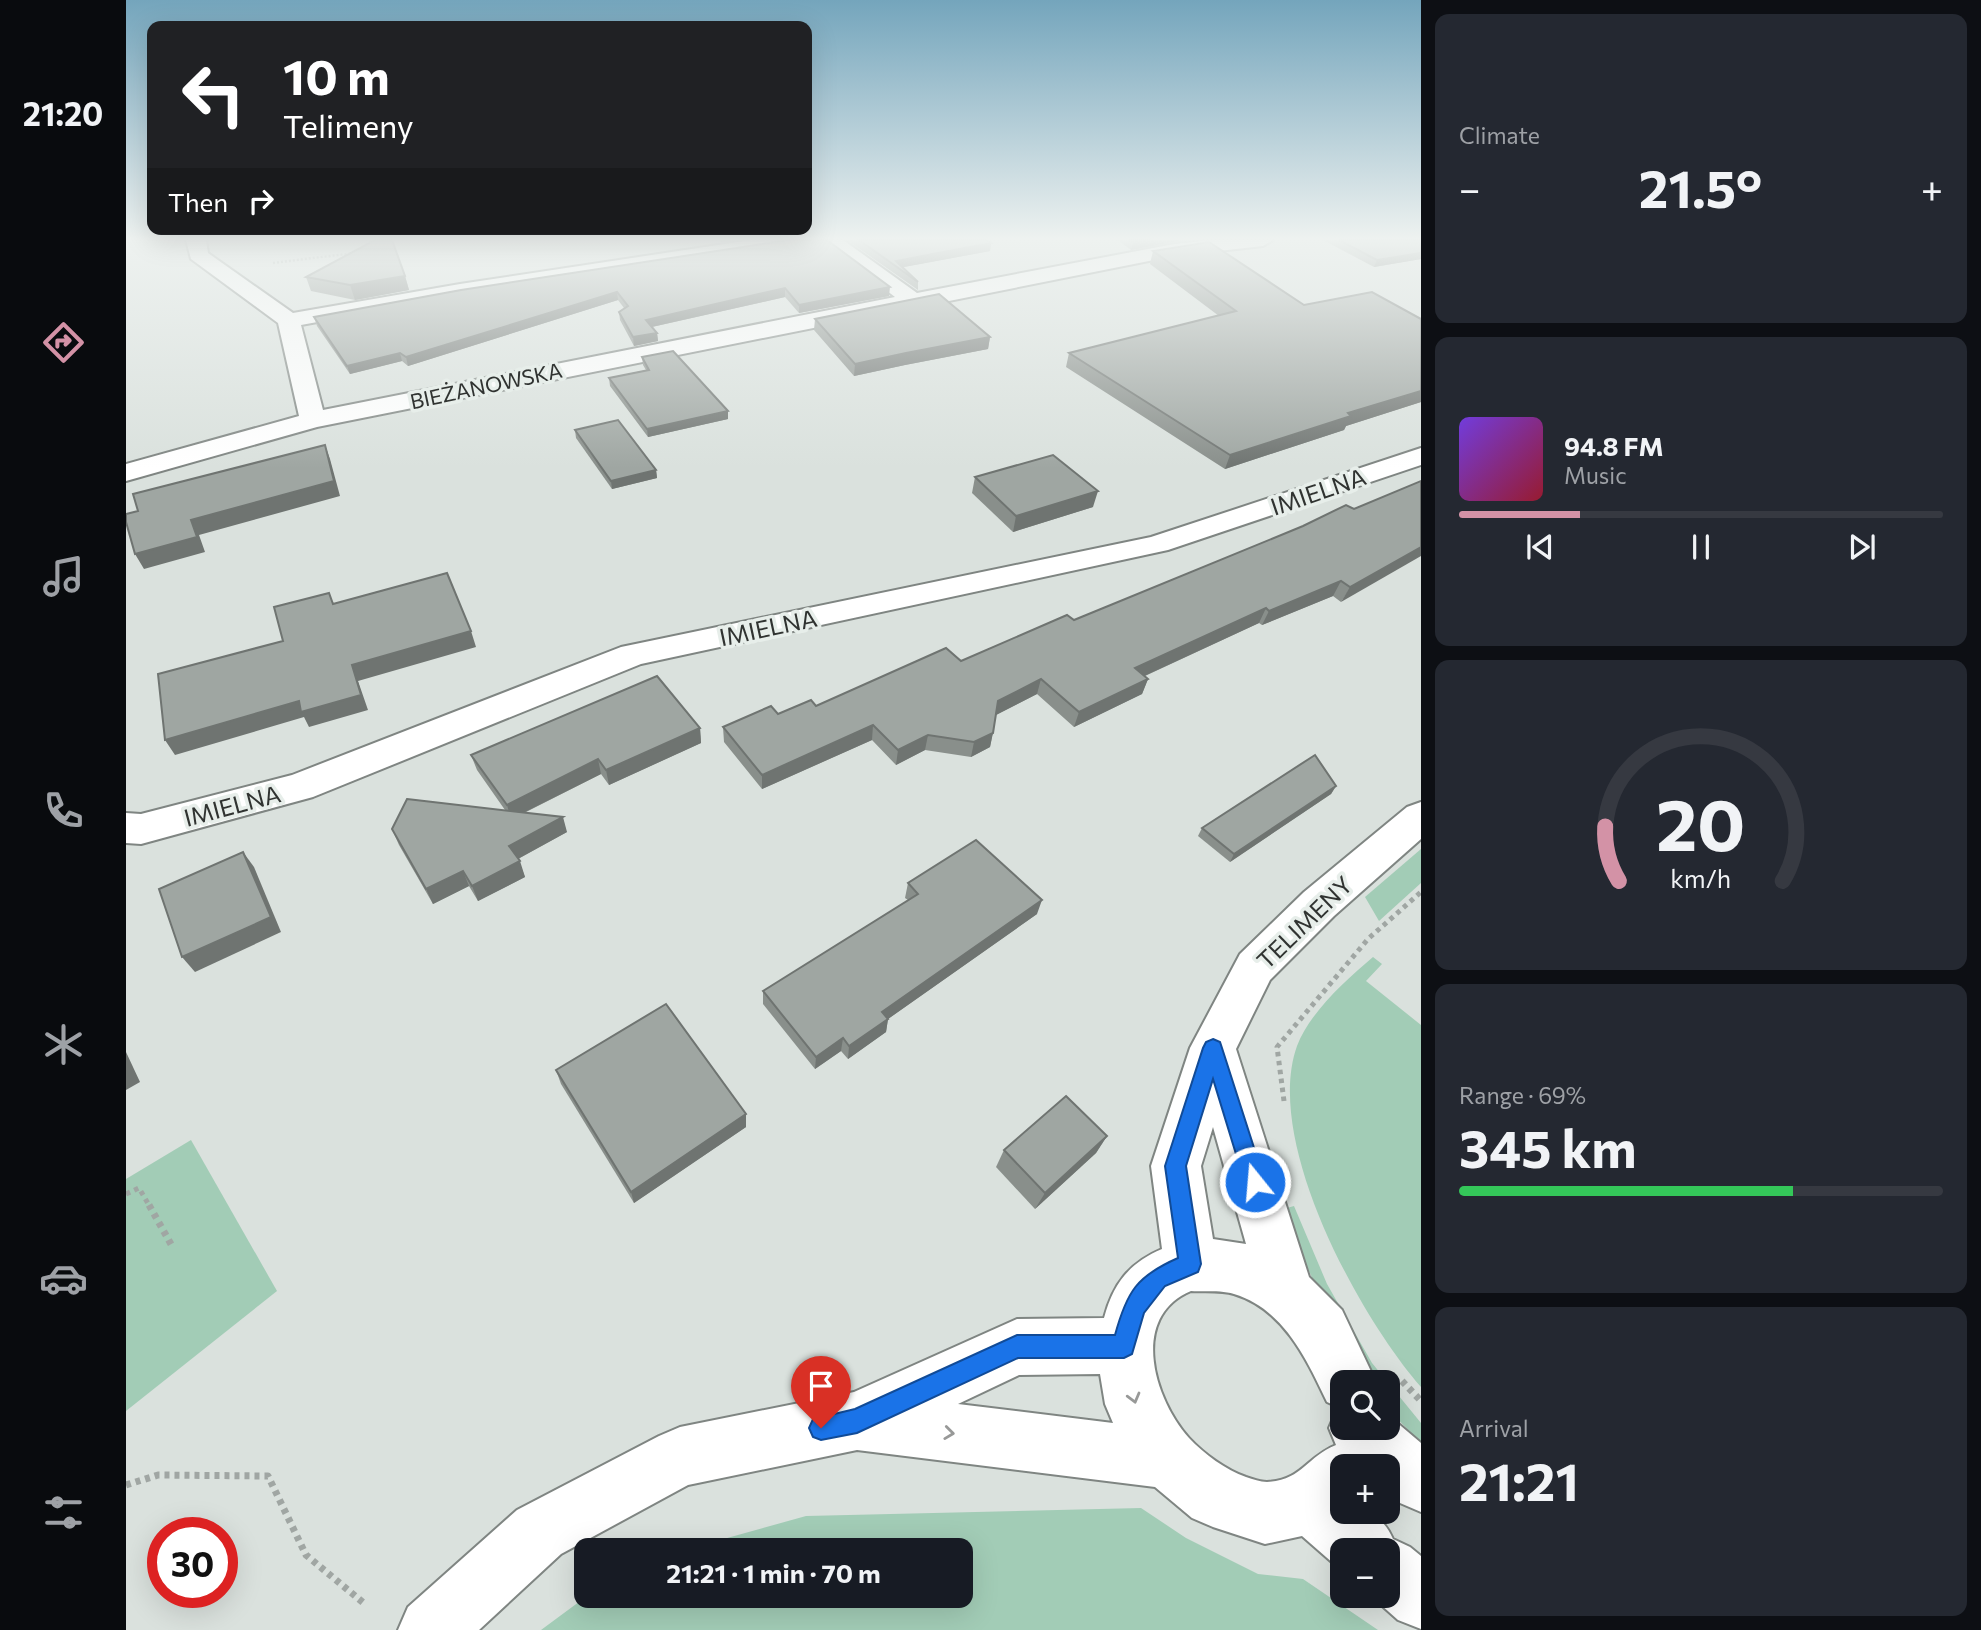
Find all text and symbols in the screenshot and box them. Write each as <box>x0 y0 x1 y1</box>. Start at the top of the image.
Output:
text: 10 m <box>283 45 390 105</box>
icon: left <box>168 49 259 140</box>
text: 21:20 <box>23 93 103 133</box>
text: Telimeny <box>283 105 414 145</box>
text: Climate <box>1459 121 1540 149</box>
text: 21.5° <box>1639 155 1762 219</box>
text: − <box>1459 164 1481 211</box>
text: + <box>1921 164 1943 211</box>
icon: right <box>242 182 280 220</box>
text: Then <box>168 186 228 217</box>
icon: directions <box>39 318 88 367</box>
street label: BIEŻANOWSKA <box>408 357 564 413</box>
text: 94.8 FM <box>1564 430 1664 461</box>
street label: IMIELNA <box>1266 461 1370 521</box>
text: Music <box>1564 461 1627 489</box>
icon: previous <box>1521 528 1559 566</box>
icon: pause <box>1682 528 1720 566</box>
icon: next <box>1843 528 1881 566</box>
icon: music <box>39 552 88 601</box>
street label: IMIELNA <box>717 603 819 651</box>
text: 20 <box>1656 777 1746 866</box>
street label: IMIELNA <box>180 778 284 832</box>
icon: phone <box>39 786 88 835</box>
text: km/h <box>1671 863 1731 893</box>
street label: TELIMENY <box>1250 869 1358 974</box>
icon: climate <box>39 1020 88 1069</box>
text: Range · 69% <box>1459 1081 1586 1109</box>
text: 345 km <box>1459 1115 1637 1179</box>
position arrow <box>1218 1145 1292 1219</box>
icon: car <box>39 1254 88 1303</box>
pin <box>791 1356 851 1428</box>
icon: arrive <box>802 1367 840 1405</box>
map controls <box>1330 1370 1400 1608</box>
button: search <box>1330 1370 1400 1440</box>
one-way arrow <box>1126 1391 1140 1403</box>
text: Arrival <box>1459 1414 1529 1442</box>
one-way arrow <box>943 1426 955 1441</box>
text: 21:21 <box>1459 1448 1579 1512</box>
button: + <box>1330 1454 1400 1524</box>
icon: filters <box>39 1488 88 1537</box>
speed limit sign: 30 <box>147 1517 238 1608</box>
button: − <box>1330 1538 1400 1608</box>
text: 21:21 · 1 min · 70 m <box>666 1557 881 1588</box>

